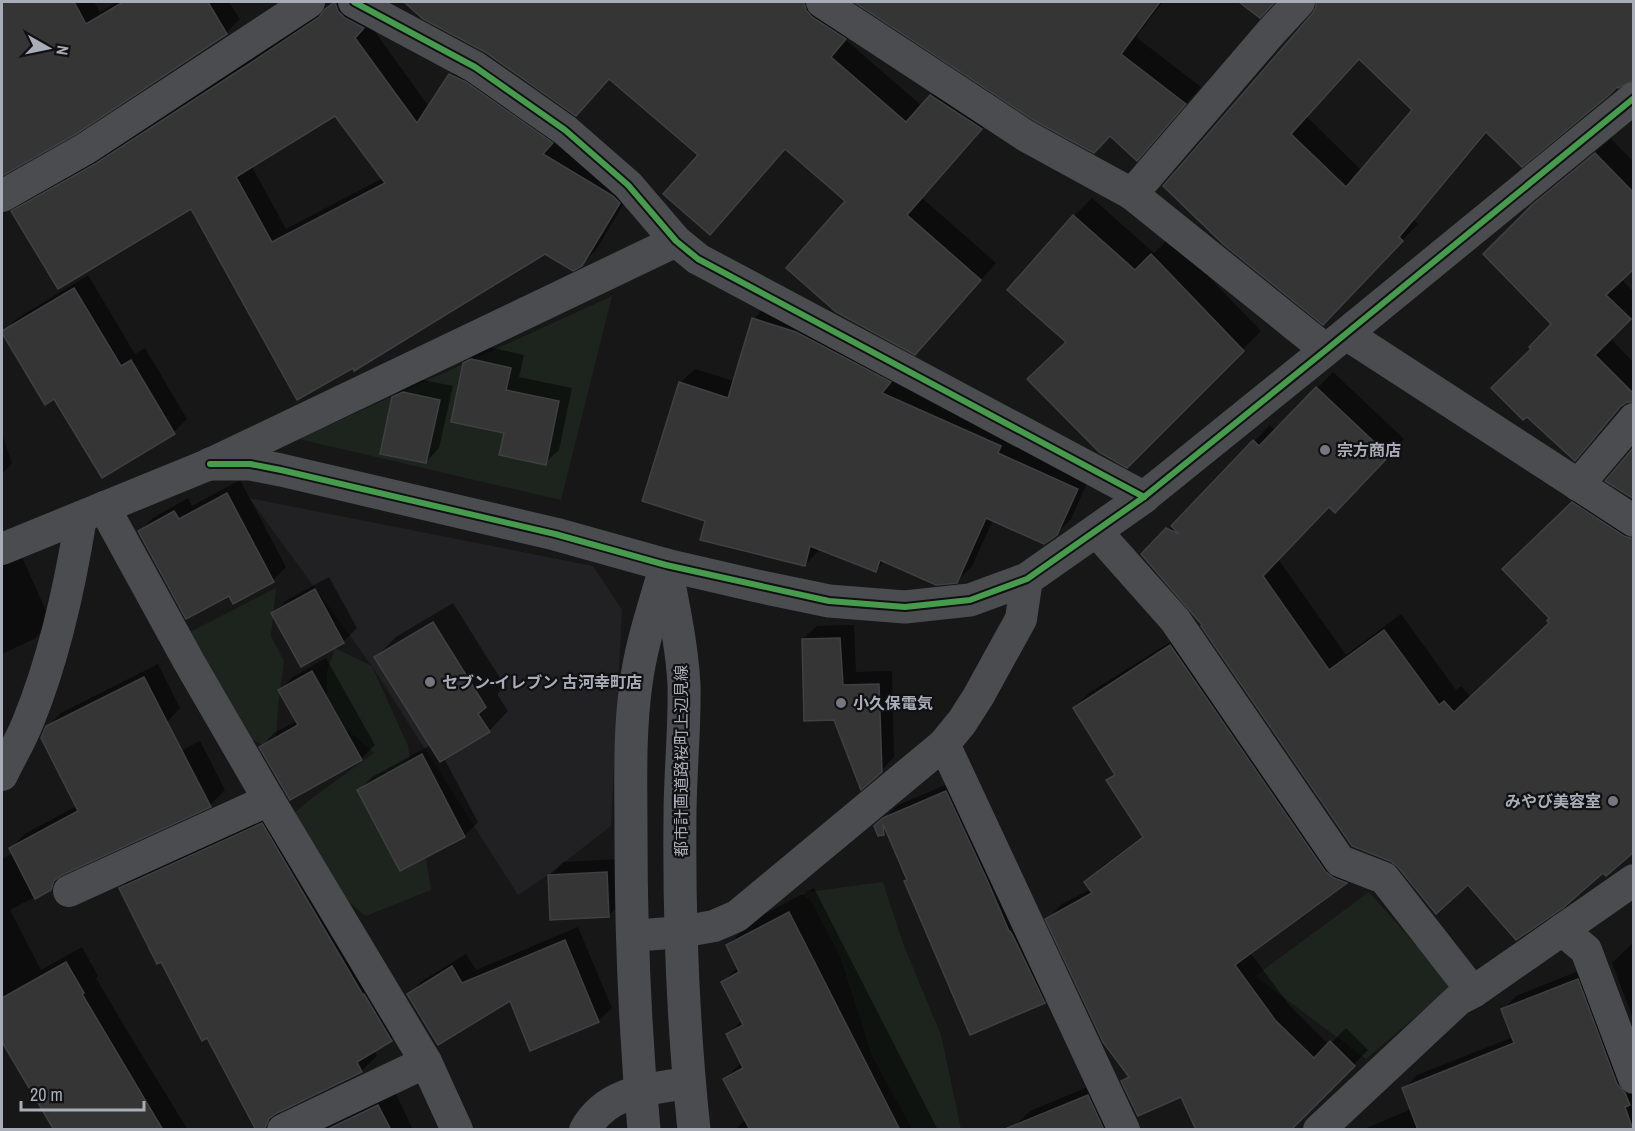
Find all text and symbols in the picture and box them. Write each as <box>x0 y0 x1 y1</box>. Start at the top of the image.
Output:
north arrow <box>18 18 78 78</box>
text: N <box>51 44 74 57</box>
place label: 宗方商店 <box>1337 439 1401 461</box>
marker: 宗方商店 <box>1318 443 1332 457</box>
street label: 都市計画道路桜町上辺見線 <box>670 665 692 857</box>
place label: セブン-イレブン 古河幸町店 <box>442 671 642 693</box>
marker: セブン-イレブン 古河幸町店 <box>423 675 437 689</box>
place label: 小久保電気 <box>853 692 933 714</box>
marker: 小久保電気 <box>834 696 848 710</box>
place label: みやび美容室 <box>1505 790 1601 812</box>
marker: みやび美容室 <box>1606 794 1620 808</box>
scale bar <box>21 1074 144 1112</box>
text: 20 m <box>30 1082 63 1107</box>

